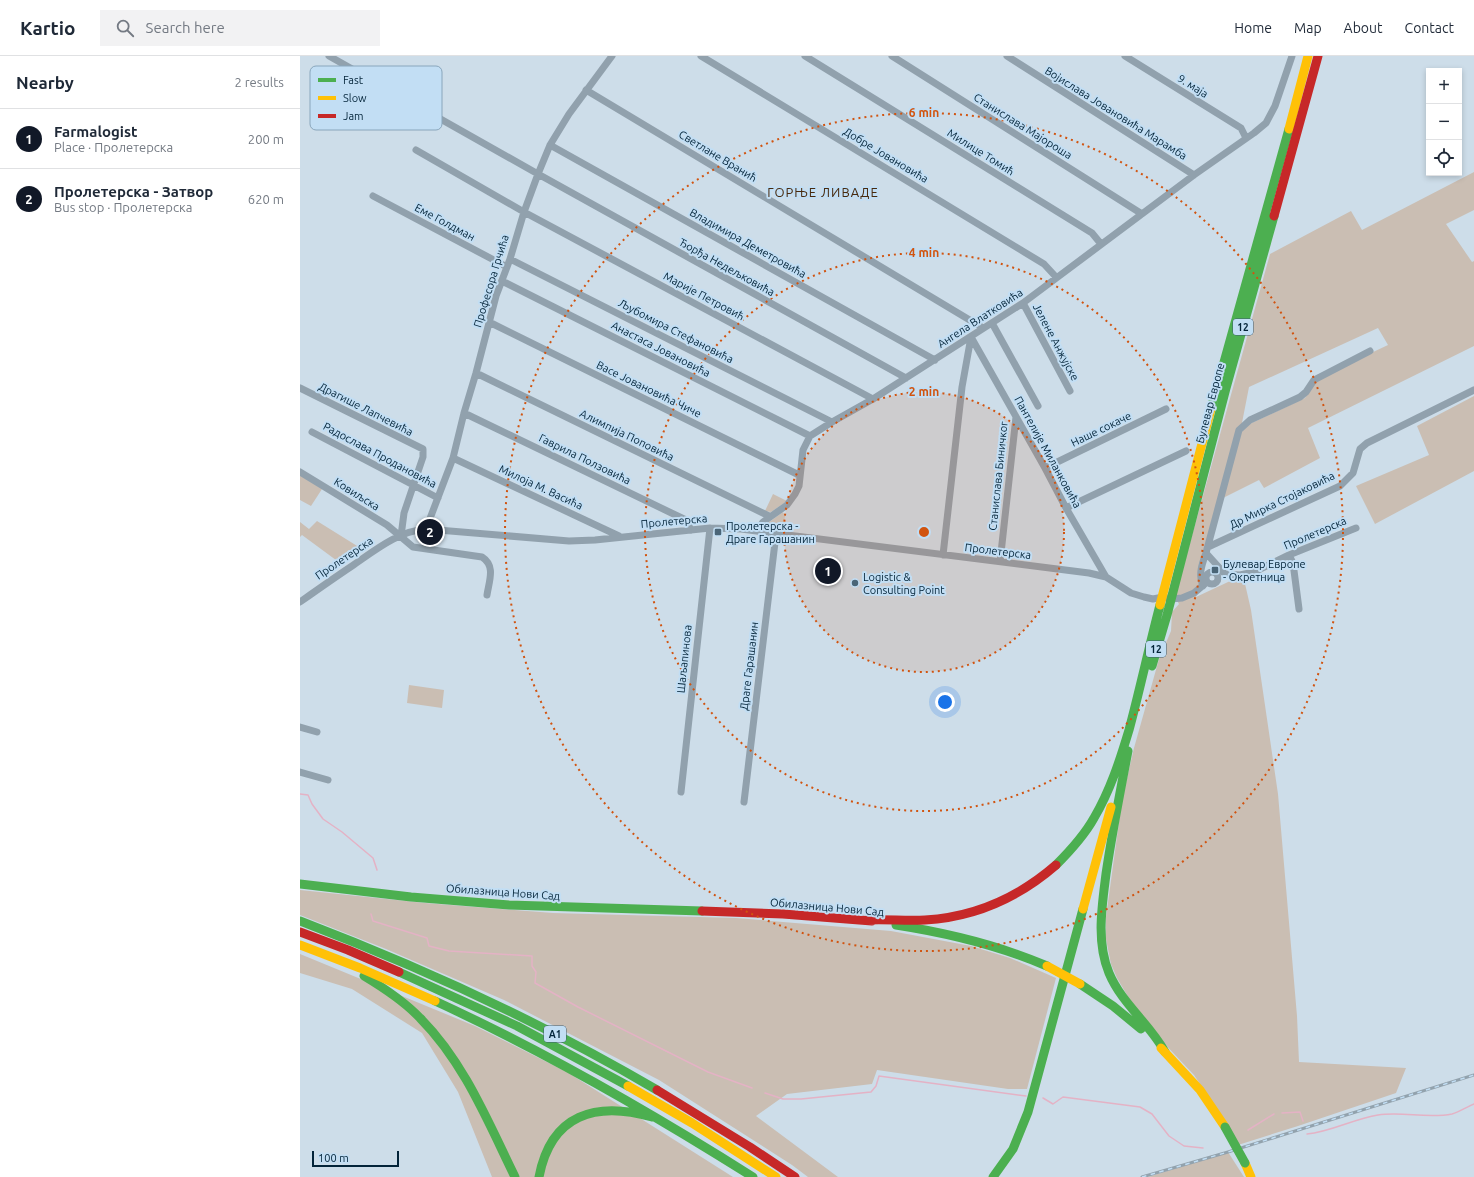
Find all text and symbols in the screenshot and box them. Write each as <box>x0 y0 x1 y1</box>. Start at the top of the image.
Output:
search box <box>100 10 380 46</box>
text: Kartio <box>20 17 76 39</box>
icon: search <box>114 17 136 39</box>
text: Search here <box>146 19 225 36</box>
text: Home <box>1234 20 1272 36</box>
text: Map <box>1294 20 1322 36</box>
text: About <box>1344 20 1383 36</box>
text: Contact <box>1405 20 1454 36</box>
street label: Војислава Јовановића Марамба <box>1043 64 1189 162</box>
legend <box>310 66 442 130</box>
map controls <box>1426 68 1462 176</box>
button: + <box>1426 68 1462 104</box>
street label: 9. маја <box>1176 72 1210 100</box>
text: Nearby <box>16 73 74 92</box>
text: Fast <box>343 74 364 86</box>
text: 2 results <box>234 75 284 89</box>
street label: Станислава Мајороша <box>972 91 1074 161</box>
text: Slow <box>343 92 367 104</box>
button: − <box>1426 104 1462 140</box>
text: 6 min <box>909 106 939 119</box>
text: Jam <box>343 110 364 122</box>
text: Farmalogist <box>54 123 138 140</box>
street label: Добре Јовановића <box>842 125 930 185</box>
street label: Милице Томић <box>945 127 1017 177</box>
street label: Светлане Вранић <box>677 128 759 184</box>
text: 1 <box>25 132 33 146</box>
text: 200 m <box>248 132 284 146</box>
text: Place · Пролетерска <box>54 140 173 154</box>
button: locate <box>1426 140 1462 176</box>
text: Пролетерска - Затвор <box>54 183 213 200</box>
district label: ГОРЊЕ ЛИВАДЕ <box>767 185 879 199</box>
text: 2 <box>25 192 33 206</box>
text: 620 m <box>248 192 284 206</box>
text: Bus stop · Пролетерска <box>54 200 192 214</box>
street label: Еме Голдман <box>413 201 477 243</box>
street label: Владимира Деметровића <box>688 206 808 280</box>
street label: Професора Грчића <box>471 233 511 329</box>
street label: Ђорђа Недељковића <box>677 236 777 298</box>
text: 4 min <box>909 246 939 259</box>
street label: Марије Петровић <box>662 270 746 322</box>
street label: Ангела Влатковића <box>935 286 1025 350</box>
street label: Љубомира Стефановића <box>616 297 736 365</box>
street label: Јелене Анжујске <box>1031 301 1081 383</box>
street label: Анастаса Јовановића <box>610 319 712 379</box>
road number: 12 <box>1233 319 1253 335</box>
street label: Васе Јовановића Чиче <box>595 358 703 420</box>
street label: Булевар Европе <box>1194 362 1226 444</box>
street label: Драгише Лапчевића <box>317 380 415 438</box>
text: 2 min <box>909 385 939 398</box>
street label: Пантелије Миланковића <box>1012 394 1084 510</box>
street label: Алимпија Поповића <box>578 407 676 463</box>
street label: Наше сокаче <box>1069 409 1133 449</box>
street label: Радослава Продановића <box>321 420 439 490</box>
street label: Станислава Биничког <box>986 420 1010 531</box>
street label: Гаврила Ползовића <box>537 432 633 486</box>
street label: Милоја М. Васића <box>497 462 585 512</box>
street label: Др Мирка Стојаковића <box>1227 469 1337 531</box>
street label: Ковиљска <box>332 475 382 513</box>
street label: Пролетерска <box>640 512 708 530</box>
street label: Пролетерска <box>1282 514 1348 552</box>
pin: 2 <box>417 517 443 547</box>
place label: Пролетерска - Драге Гарашанин <box>726 520 815 545</box>
centre of rings <box>917 525 931 539</box>
marker: Пролетерска - Драге Гарашанин <box>713 527 723 537</box>
street label: Пролетерска <box>313 534 375 582</box>
street label: Пролетерска <box>964 541 1032 561</box>
pin: 1 <box>815 556 841 586</box>
place label: Булевар Европе - Окретница <box>1223 558 1306 583</box>
marker: Булевар Европе - Окретница <box>1210 565 1220 575</box>
place label: Logistic & Consulting Point <box>863 571 945 596</box>
marker: Logistic & Consulting Point <box>850 578 860 588</box>
street label: Драге Гарашанин <box>738 621 760 711</box>
street label: Шаљапинова <box>674 624 694 694</box>
road number: 12 <box>1146 641 1166 657</box>
your location <box>935 692 955 712</box>
street label: Обилазница Нови Сад <box>446 882 561 902</box>
street label: Обилазница Нови Сад <box>769 896 885 918</box>
road number: A1 <box>544 1026 566 1042</box>
scale bar <box>312 1149 399 1168</box>
text: 100 m <box>318 1152 349 1164</box>

